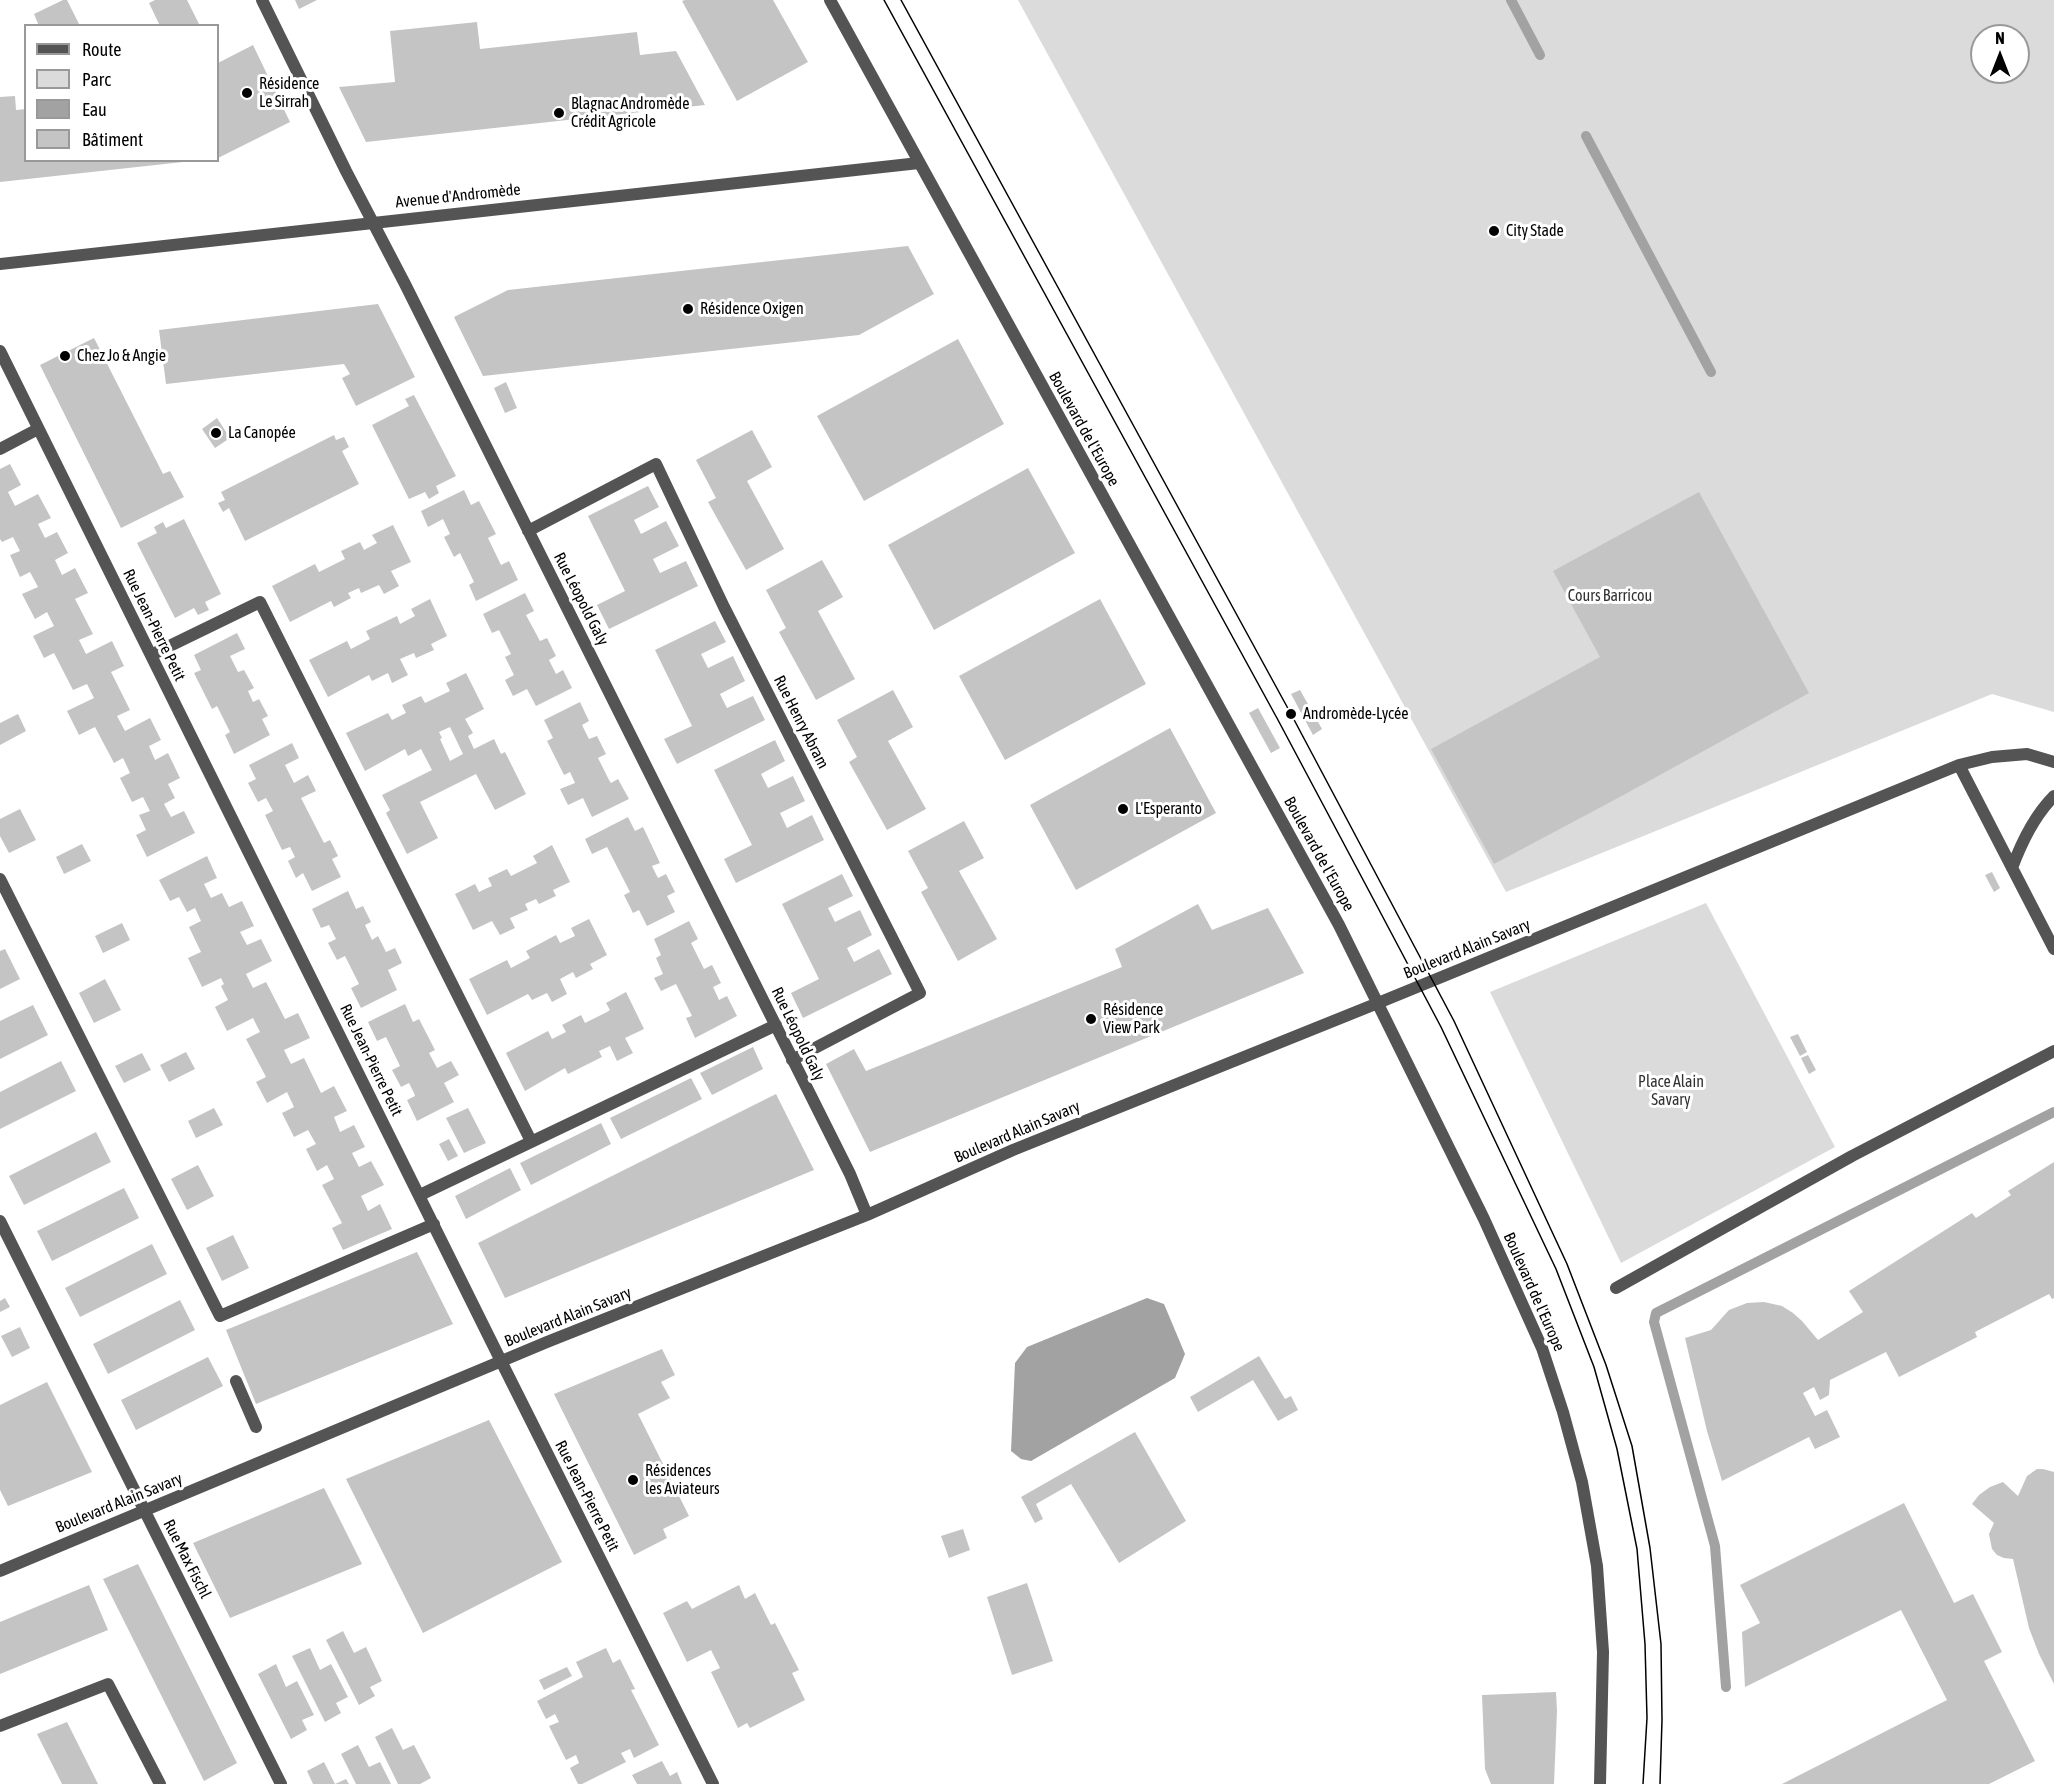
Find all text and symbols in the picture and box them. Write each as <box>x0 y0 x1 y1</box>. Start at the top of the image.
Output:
legend <box>24 24 219 162</box>
north arrow <box>1970 24 2030 84</box>
text: N <box>1995 29 2005 47</box>
text: Route <box>82 39 121 60</box>
text: Parc <box>82 69 111 90</box>
place label: Résidence Le Sirrah <box>259 74 319 112</box>
marker: Résidence Le Sirrah <box>240 86 254 100</box>
place label: Blagnac Andromède Crédit Agricole <box>571 94 689 132</box>
text: Eau <box>82 99 107 120</box>
marker: Blagnac Andromède Crédit Agricole <box>552 106 566 120</box>
text: Bâtiment <box>82 129 143 150</box>
street label: Avenue d'Andromède <box>395 180 521 212</box>
place label: City Stade <box>1506 221 1564 241</box>
marker: City Stade <box>1487 224 1501 238</box>
place label: Résidence Oxigen <box>700 299 804 319</box>
marker: Résidence Oxigen <box>681 302 695 316</box>
place label: Chez Jo & Angie <box>77 346 166 366</box>
marker: Chez Jo & Angie <box>58 349 72 363</box>
street label: Boulevard de l'Europe <box>1045 368 1123 490</box>
place label: La Canopée <box>228 423 296 443</box>
marker: La Canopée <box>209 426 223 440</box>
street label: Rue Léopold Galy <box>549 549 613 649</box>
street label: Rue Jean-Pierre Petit <box>119 566 189 684</box>
park label: Cours Barricou <box>1568 586 1652 606</box>
street label: Rue Henry Abram <box>769 672 833 772</box>
place label: Andromède-Lycée <box>1303 704 1408 724</box>
marker: Andromède-Lycée <box>1284 707 1298 721</box>
street label: Boulevard de l'Europe <box>1280 793 1358 915</box>
place label: L'Esperanto <box>1135 799 1202 819</box>
marker: L'Esperanto <box>1116 802 1130 816</box>
street label: Boulevard Alain Savary <box>1401 915 1533 983</box>
street label: Rue Léopold Galy <box>767 984 829 1084</box>
place label: Résidence View Park <box>1103 1000 1163 1038</box>
street label: Rue Jean-Pierre Petit <box>336 1001 406 1119</box>
marker: Résidence View Park <box>1084 1012 1098 1026</box>
park label: Place Alain Savary <box>1638 1072 1704 1110</box>
street label: Boulevard Alain Savary <box>951 1097 1083 1167</box>
street label: Boulevard de l'Europe <box>1499 1230 1569 1354</box>
street label: Boulevard Alain Savary <box>502 1283 634 1351</box>
street label: Rue Jean-Pierre Petit <box>551 1437 623 1555</box>
place label: Résidences les Aviateurs <box>645 1461 720 1499</box>
street label: Boulevard Alain Savary <box>53 1469 185 1537</box>
marker: Résidences les Aviateurs <box>626 1473 640 1487</box>
street label: Rue Max Fischl <box>159 1516 215 1602</box>

